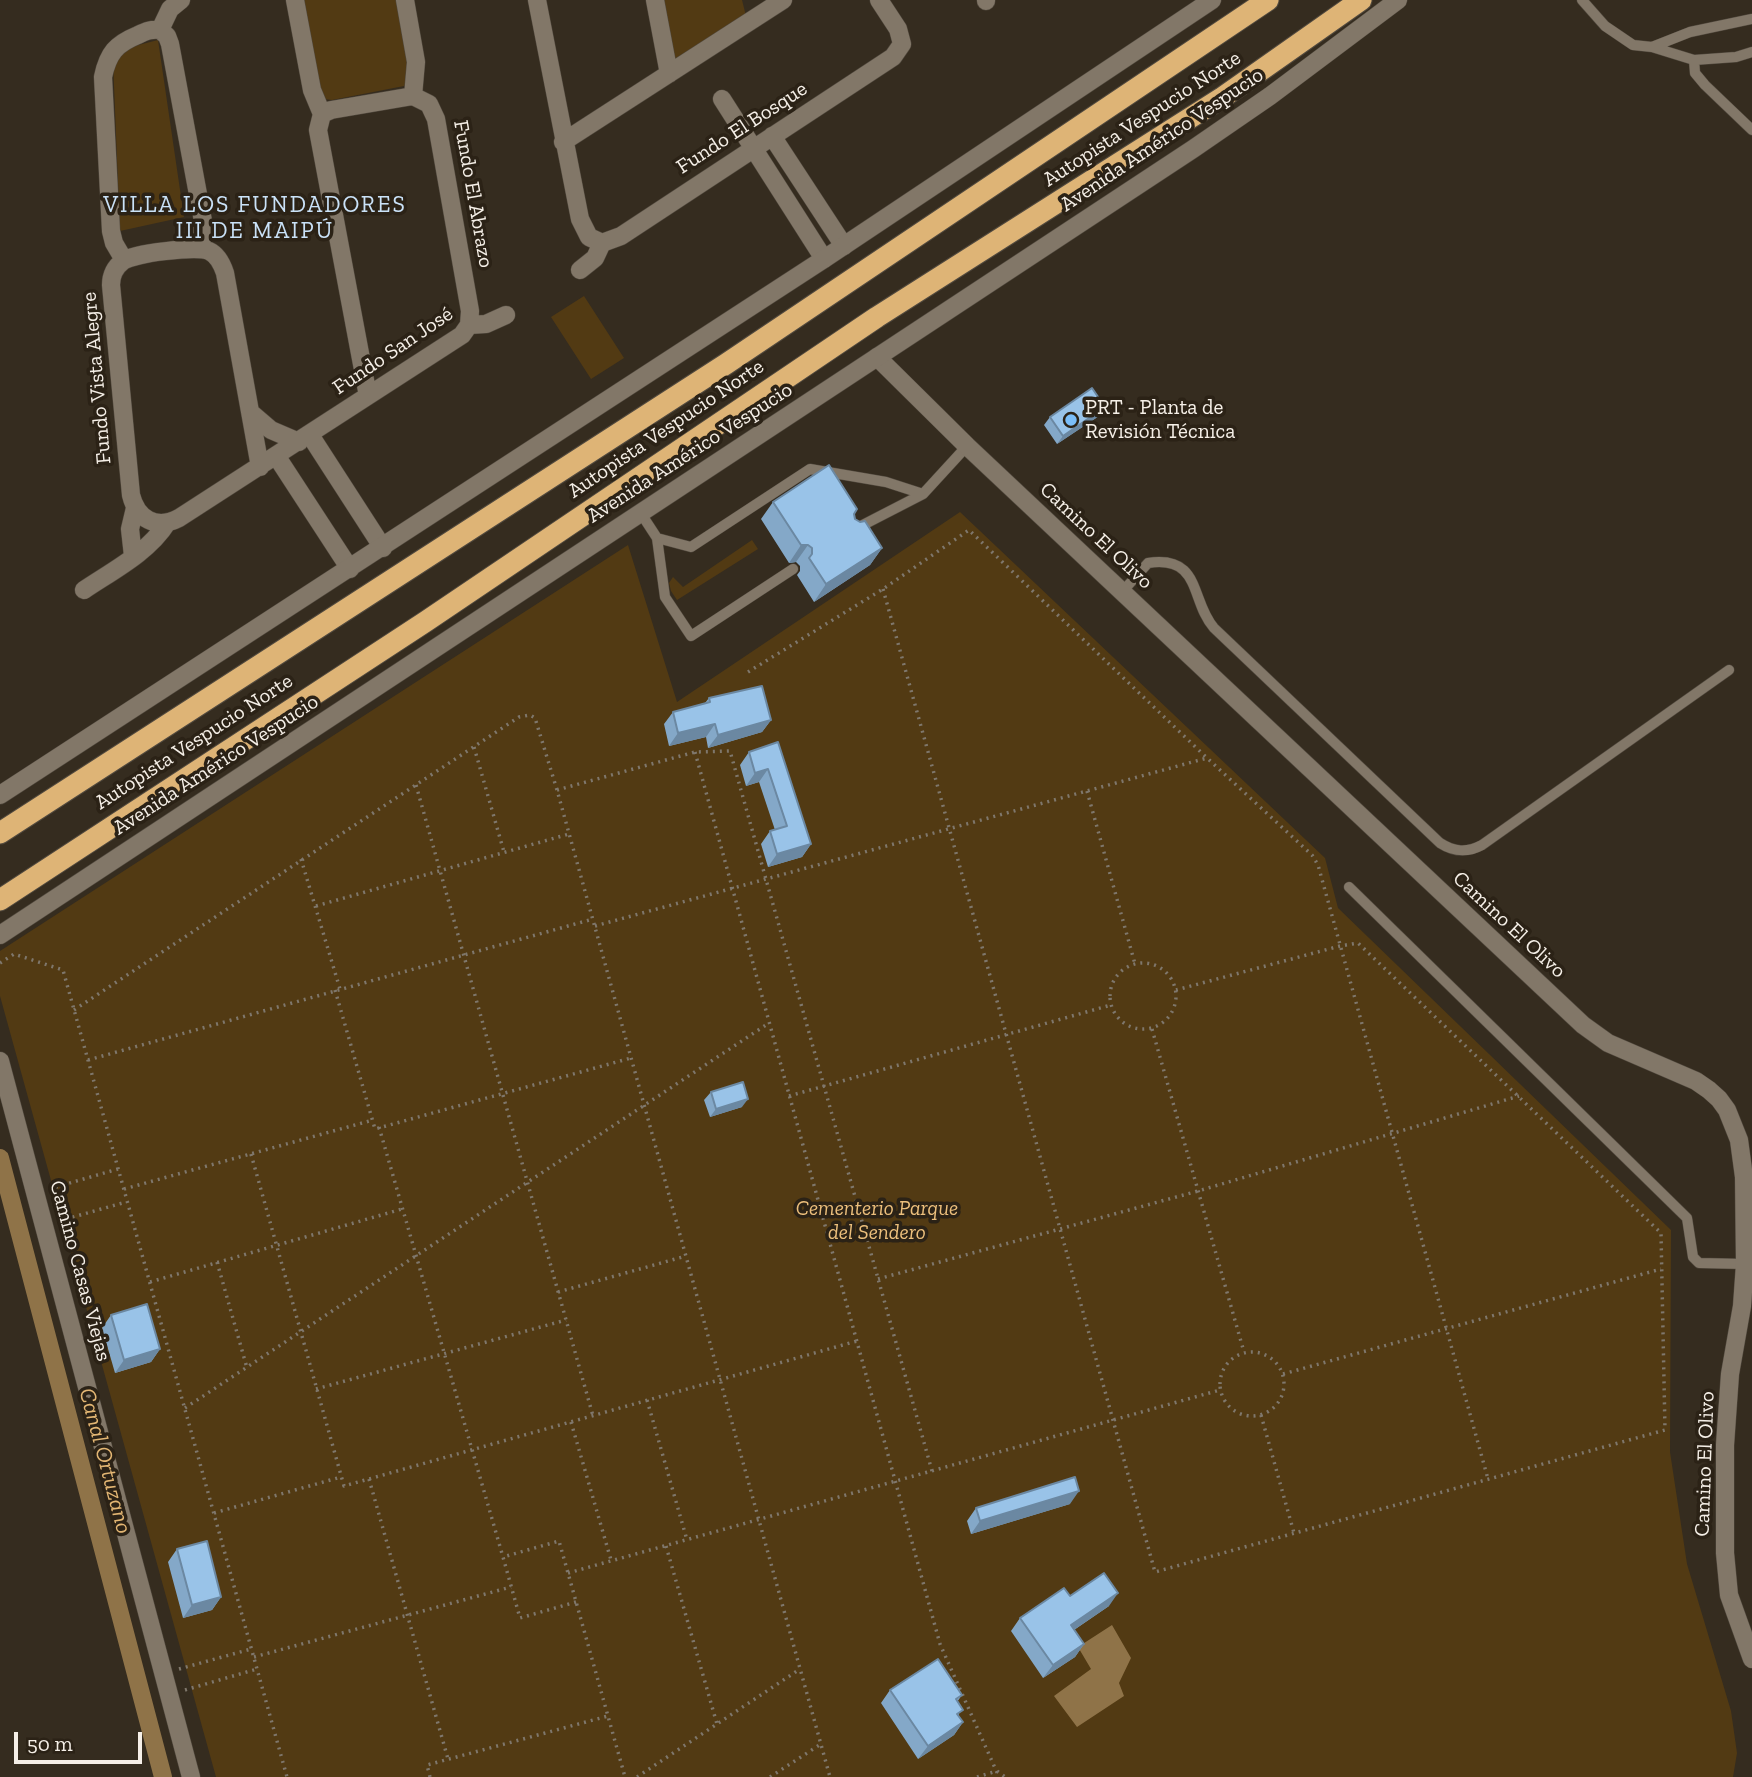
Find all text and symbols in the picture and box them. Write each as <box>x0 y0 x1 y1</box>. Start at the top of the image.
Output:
street label: Autopista Vespucio Norte <box>1038 46 1246 192</box>
street label: Avenida Américo Vespucio <box>1056 63 1268 217</box>
street label: Fundo El Bosque <box>672 76 812 180</box>
street label: Fundo El Abrazo <box>448 118 498 270</box>
district label: VILLA LOS FUNDADORES III DE MAIPÚ <box>106 191 404 245</box>
street label: Fundo Vista Alegre <box>77 291 117 465</box>
street label: Fundo San José <box>328 302 458 400</box>
street label: Autopista Vespucio Norte <box>563 354 769 504</box>
street label: Avenida Américo Vespucio <box>583 377 797 529</box>
place label: PRT - Planta de Revisión Técnica <box>1085 395 1235 445</box>
marker: PRT - Planta de Revisión Técnica <box>1063 412 1079 428</box>
street label: Camino El Olivo <box>1034 477 1158 595</box>
street label: Autopista Vespucio Norte <box>90 669 298 815</box>
street label: Avenida Américo Vespucio <box>109 689 323 841</box>
street label: Camino El Olivo <box>1447 866 1571 984</box>
street label: Camino Casas Viejas <box>44 1178 116 1364</box>
park label: Cementerio Parque del Sendero <box>796 1196 958 1246</box>
water label: Canal Ortuzano <box>72 1385 138 1537</box>
street label: Camino El Olivo <box>1690 1391 1720 1537</box>
scale bar <box>18 1718 145 1762</box>
text: 50 m <box>27 1731 73 1756</box>

